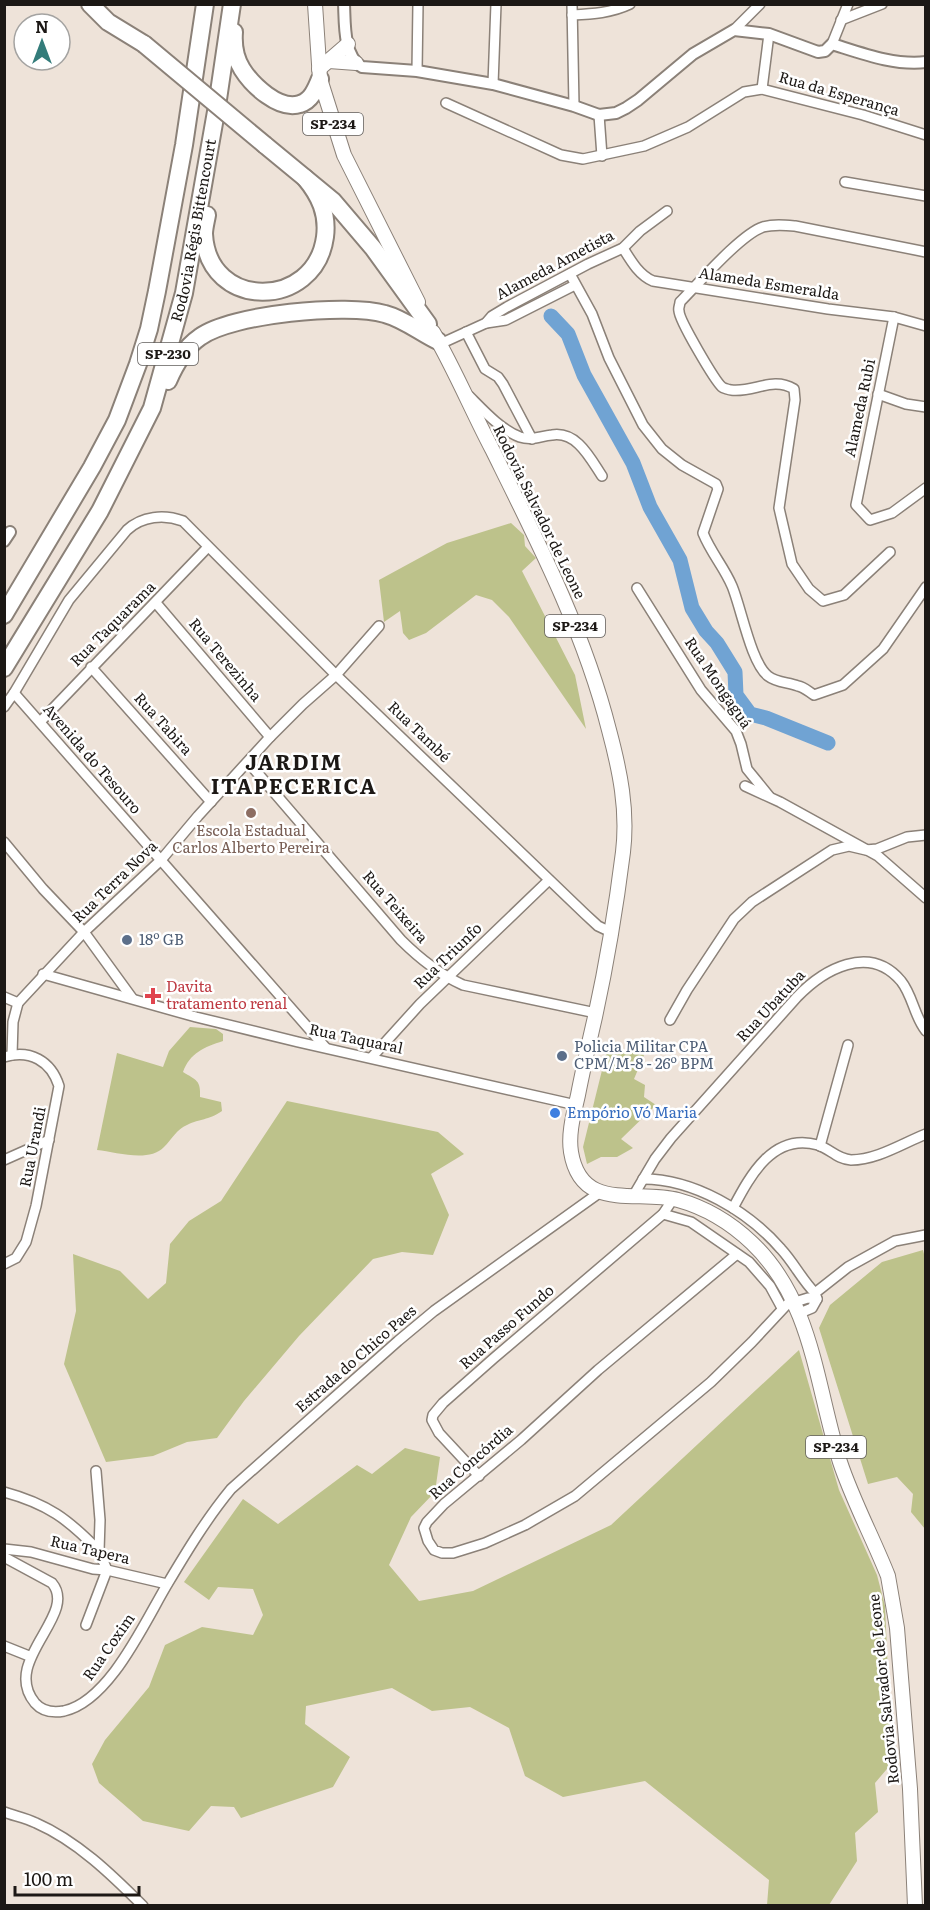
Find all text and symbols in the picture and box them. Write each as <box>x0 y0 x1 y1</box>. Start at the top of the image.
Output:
north arrow <box>12 12 72 72</box>
text: N <box>35 14 49 38</box>
street label: Rua da Esperança <box>776 64 903 121</box>
road number: SP-234 <box>303 113 363 135</box>
street label: Rodovia Régis Bittencourt <box>163 137 221 324</box>
street label: Alameda Ametista <box>491 222 618 305</box>
street label: Alameda Esmeralda <box>697 260 842 305</box>
road number: SP-230 <box>138 343 198 365</box>
street label: Alameda Rubi <box>837 356 880 459</box>
street label: Rodovia Salvador de Leone <box>488 420 593 602</box>
street label: Rua Taquarama <box>64 574 161 671</box>
street label: Rua Terezinha <box>184 612 269 707</box>
road number: SP-234 <box>545 615 605 637</box>
street label: Rua Mongaguá <box>680 632 759 733</box>
street label: Rua Tabira <box>130 686 199 760</box>
street label: Rua També <box>383 695 457 767</box>
street label: Avenida do Tesouro <box>38 698 148 819</box>
district label: JARDIM ITAPECERICA <box>211 745 377 800</box>
marker: Escola Estadual Carlos Alberto Pereira <box>244 806 258 820</box>
place label: Escola Estadual Carlos Alberto Pereira <box>172 818 331 858</box>
street label: Rua Terra Nova <box>66 834 162 928</box>
street label: Rua Teixeira <box>358 865 435 948</box>
street label: Rua Triunfo <box>408 916 487 994</box>
place label: 18º GB <box>139 927 184 950</box>
marker: 18º GB <box>120 933 134 947</box>
street label: Rua Ubatuba <box>730 963 810 1046</box>
place label: Davita tratamento renal <box>166 974 287 1014</box>
marker: Davita tratamento renal <box>144 987 162 1005</box>
street label: Rua Taquaral <box>307 1016 405 1059</box>
place label: Policia Militar CPA CPM/M-8 - 26º BPM <box>574 1034 714 1074</box>
marker: Policia Militar CPA CPM/M-8 - 26º BPM <box>555 1049 569 1063</box>
place label: Empório Vó Maria <box>567 1100 698 1123</box>
street label: Rua Urandi <box>12 1104 51 1189</box>
marker: Empório Vó Maria <box>548 1106 562 1120</box>
street label: Rua Passo Fundo <box>453 1278 559 1374</box>
street label: Estrada do Chico Paes <box>289 1299 421 1417</box>
street label: Rua Concórdia <box>423 1417 518 1504</box>
road number: SP-234 <box>806 1436 866 1458</box>
street label: Rua Tapera <box>48 1528 133 1569</box>
street label: Rodovia Salvador de Leone <box>861 1593 904 1785</box>
street label: Rua Coxim <box>76 1607 140 1685</box>
scale bar <box>15 1859 140 1897</box>
text: 100 m <box>24 1865 73 1892</box>

